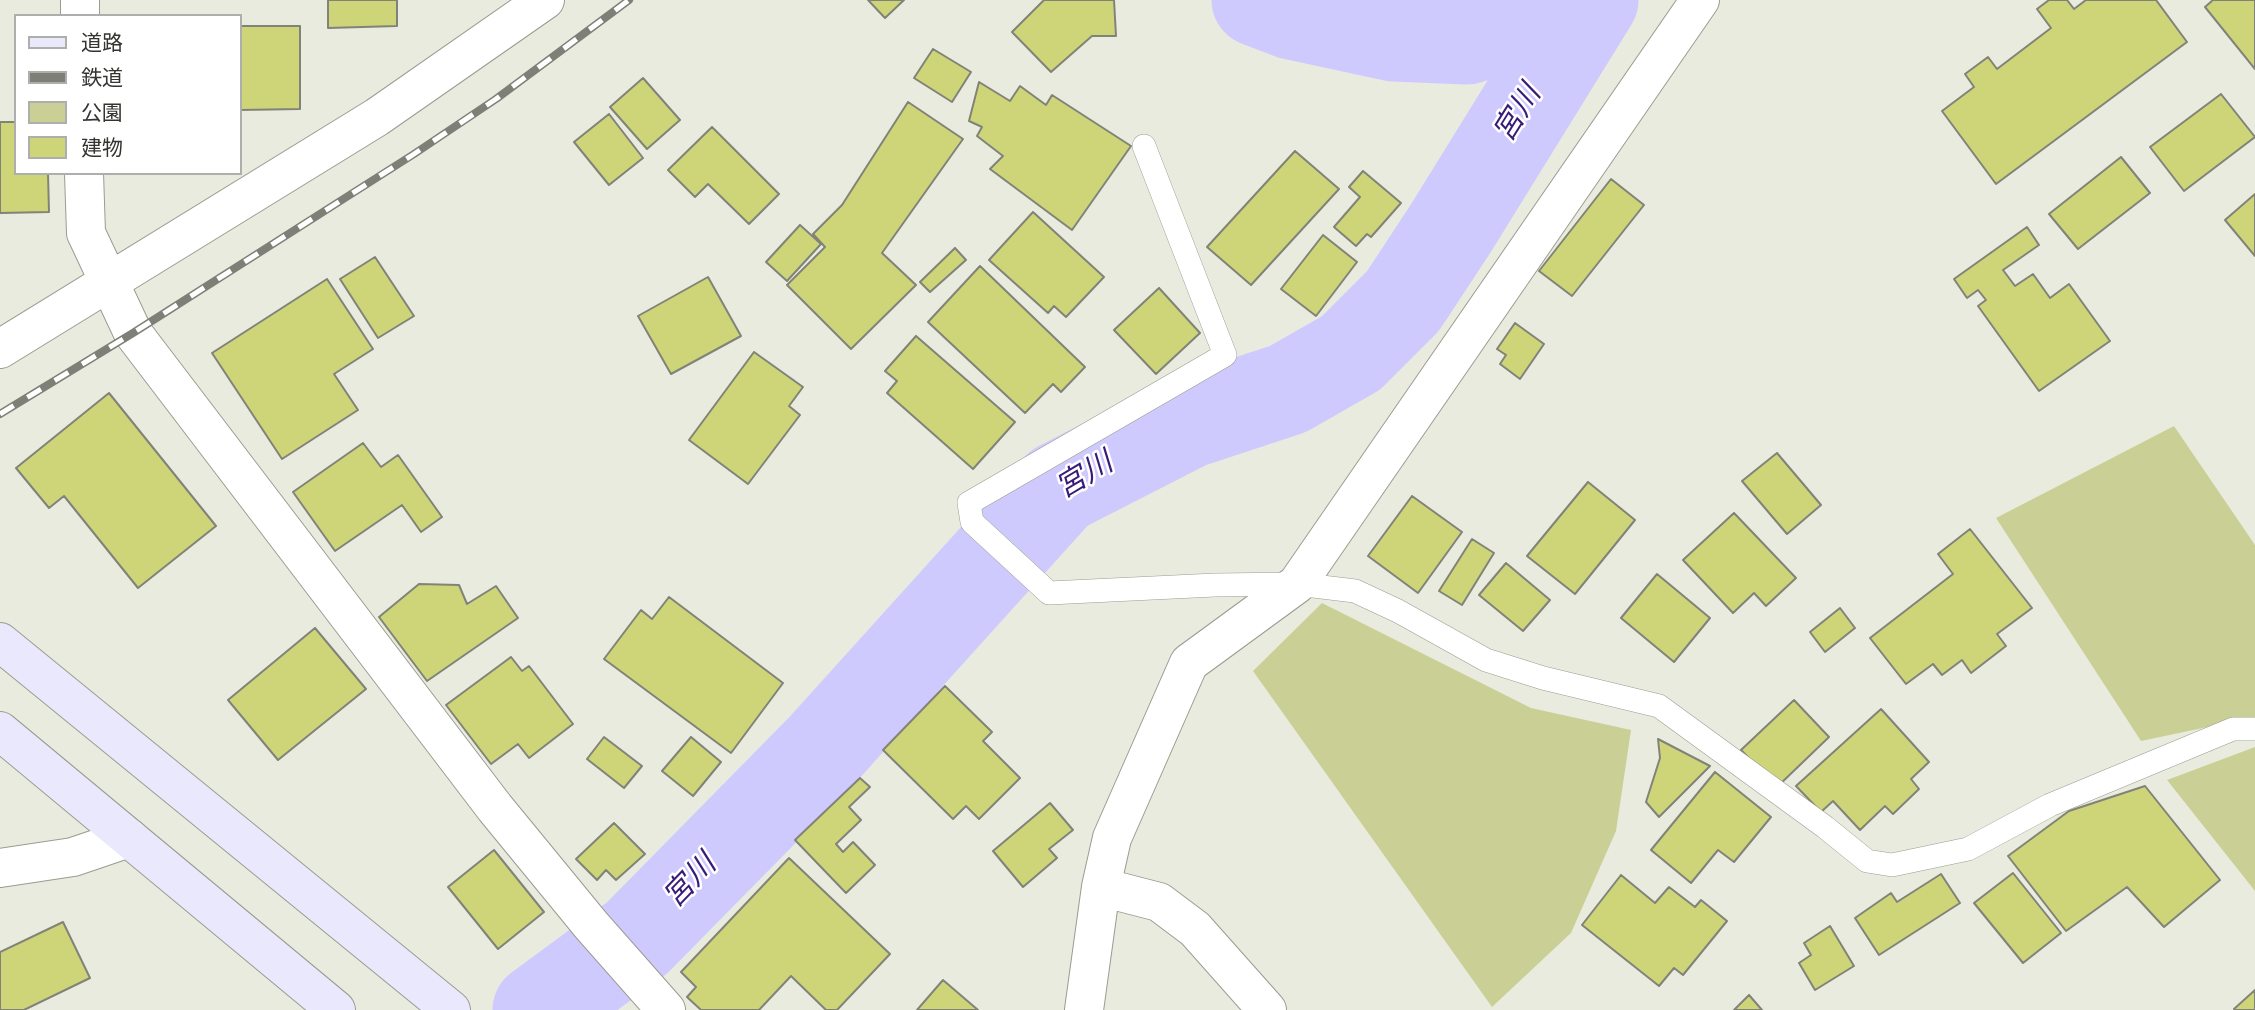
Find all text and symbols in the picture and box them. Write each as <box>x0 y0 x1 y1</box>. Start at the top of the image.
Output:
legend <box>14 14 242 175</box>
text: 道路 <box>81 28 123 60</box>
text: 鉄道 <box>81 63 123 95</box>
water label: 宮川 <box>1489 80 1551 150</box>
text: 公園 <box>81 98 123 130</box>
text: 建物 <box>81 133 123 165</box>
water label: 宮川 <box>1051 447 1121 509</box>
water label: 宮川 <box>658 849 726 917</box>

